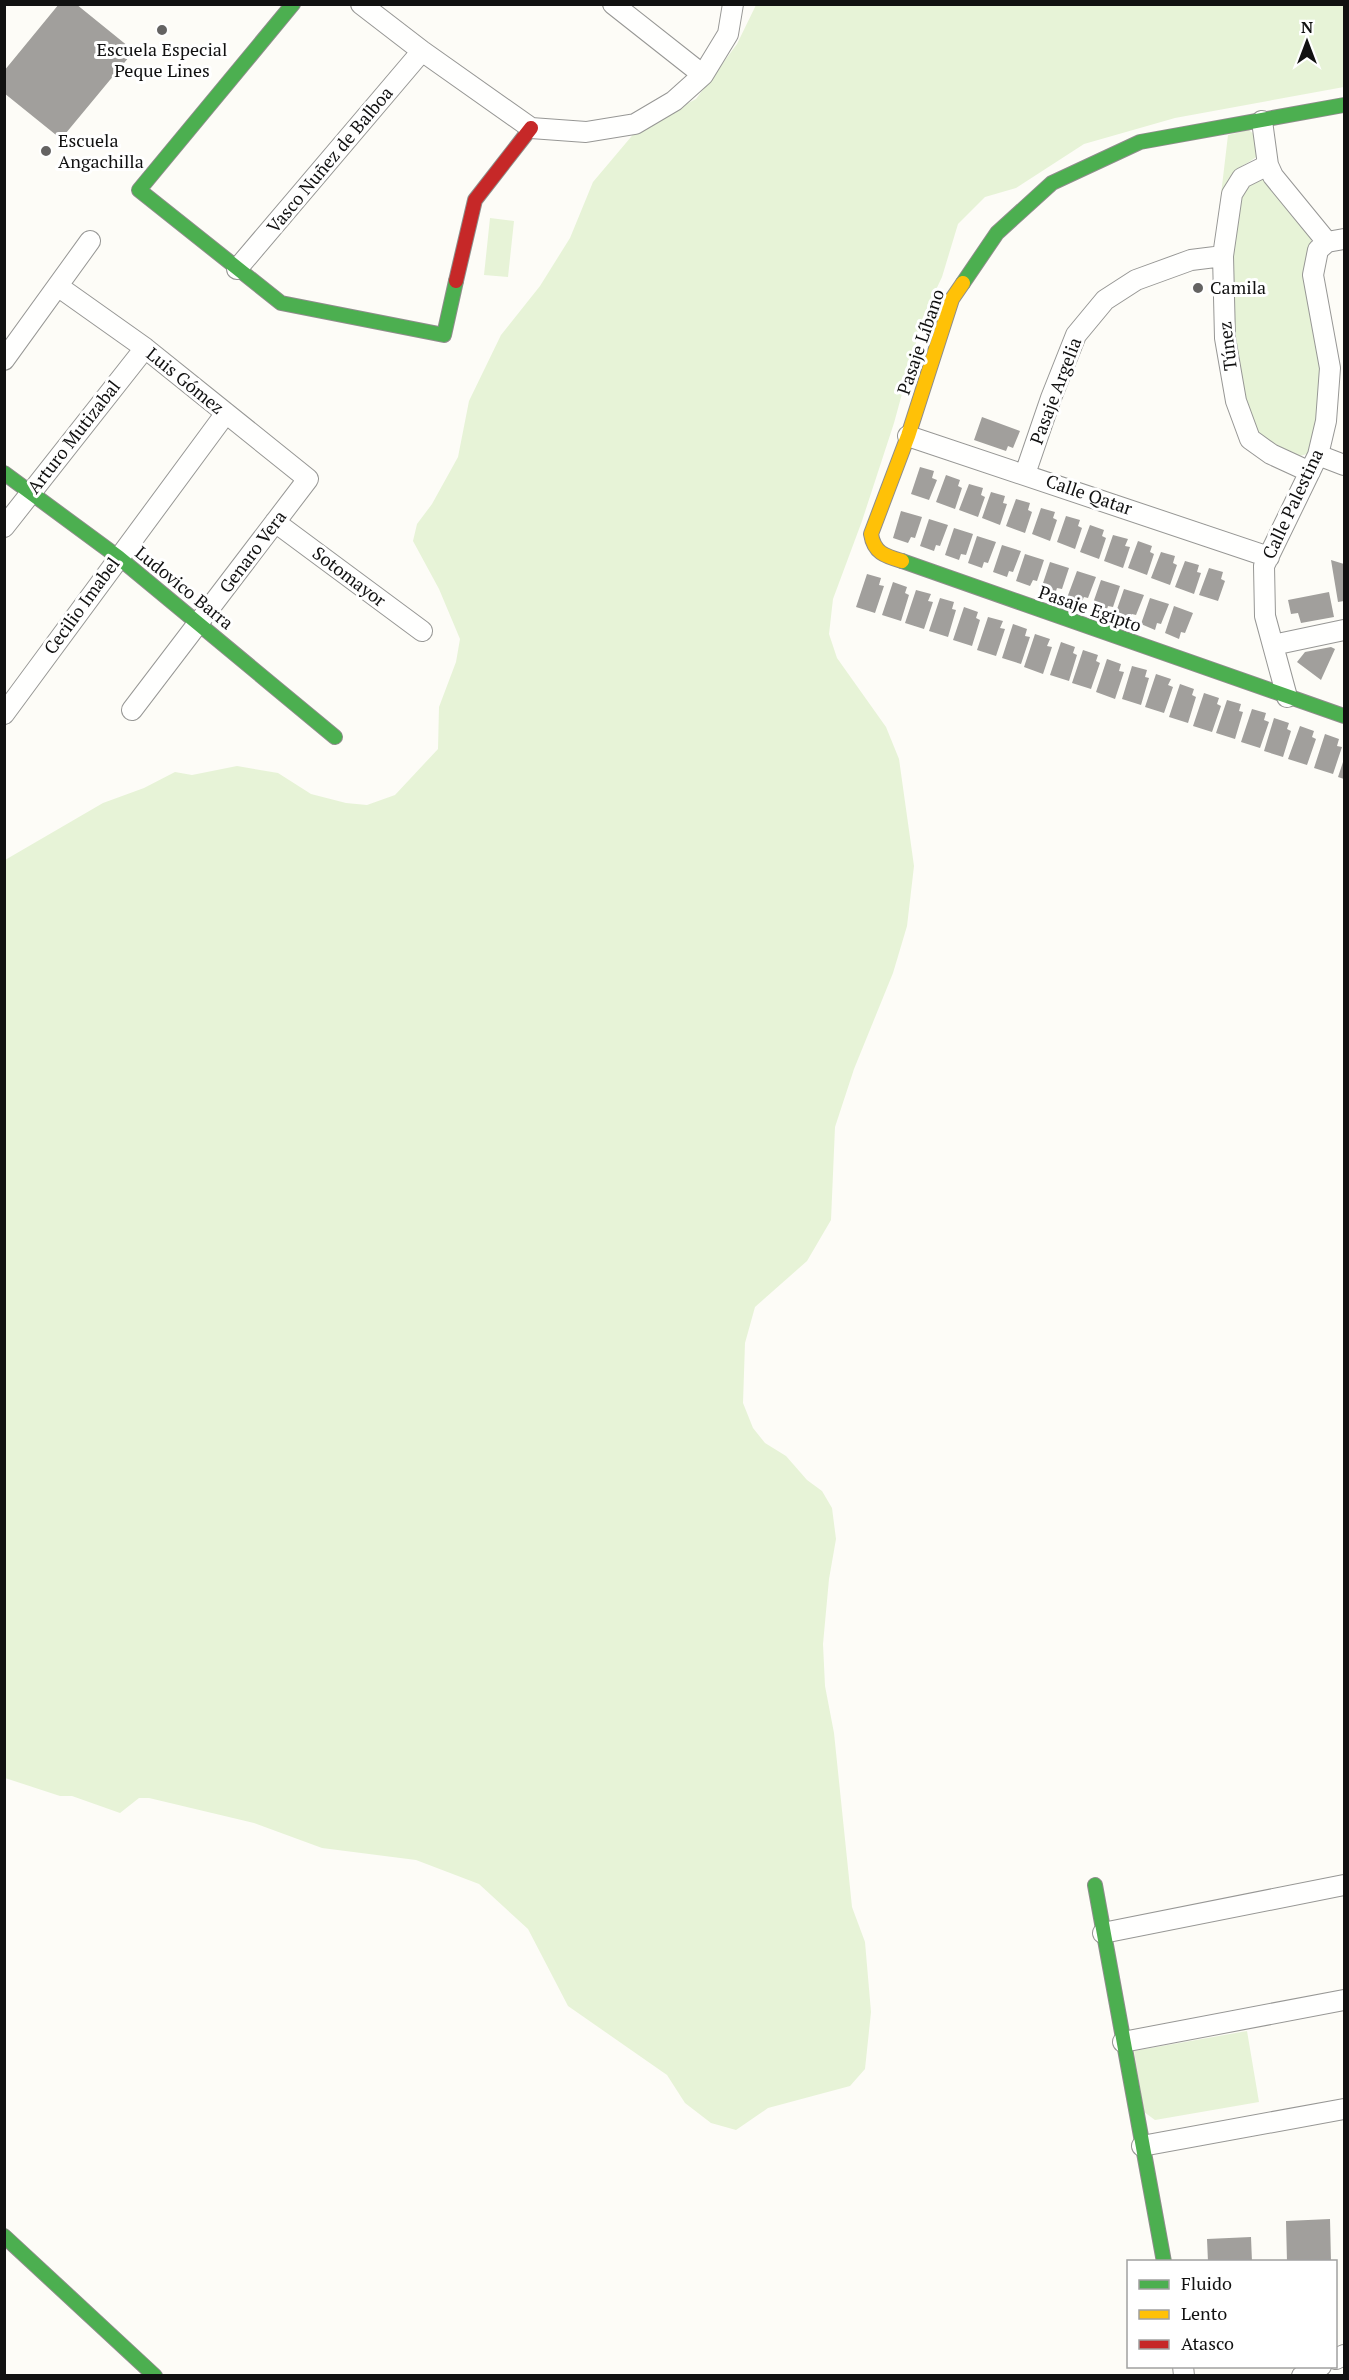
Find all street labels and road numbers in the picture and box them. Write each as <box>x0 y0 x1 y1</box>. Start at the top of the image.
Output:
street label: Vasco Nuñez de Balboa <box>261 81 398 238</box>
street label: Pasaje Líbano <box>891 286 949 398</box>
street label: Túnez <box>1212 320 1242 372</box>
street label: Pasaje Argelia <box>1024 334 1086 448</box>
street label: Luis Gómez <box>142 342 229 419</box>
street label: Arturo Mutizabal <box>21 375 125 498</box>
street label: Calle Palestina <box>1256 445 1328 563</box>
street label: Calle Qatar <box>1043 468 1136 520</box>
street label: Genaro Vera <box>213 505 291 598</box>
street label: Ludovico Barra <box>131 540 239 634</box>
street label: Sotomayor <box>308 541 391 612</box>
street label: Cecilio Imabel <box>38 552 125 659</box>
street label: Pasaje Egipto <box>1036 579 1145 637</box>

